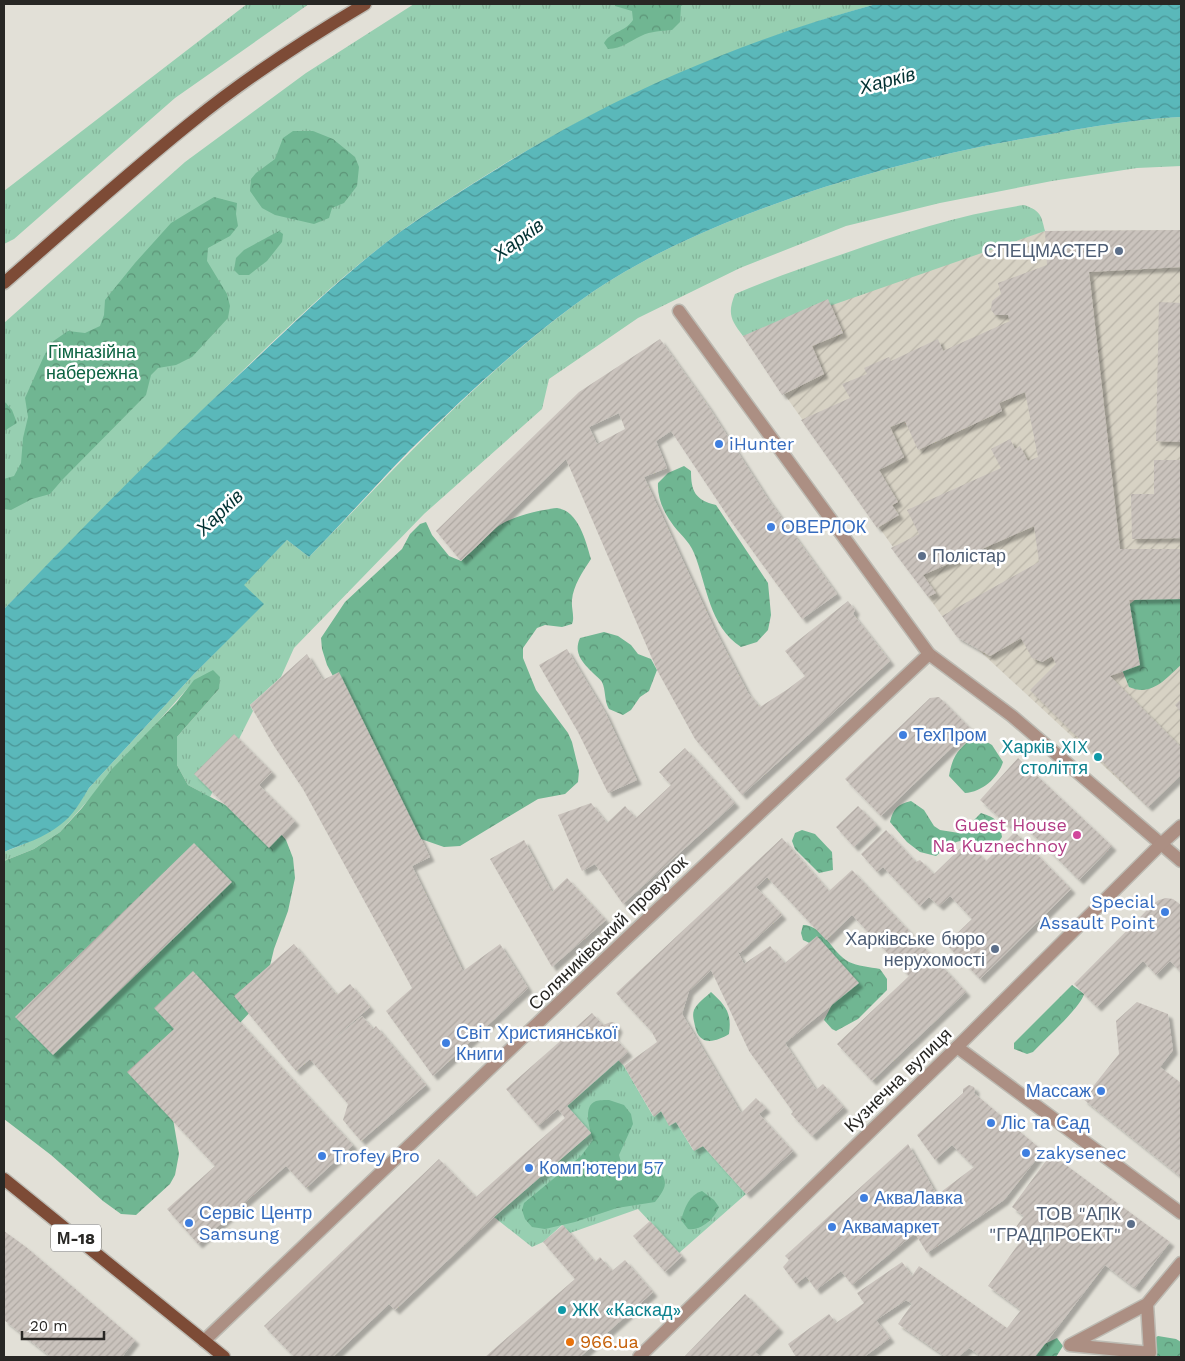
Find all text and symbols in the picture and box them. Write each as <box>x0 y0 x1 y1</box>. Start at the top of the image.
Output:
water label: Харків <box>856 62 918 99</box>
water label: Харків <box>488 213 548 266</box>
place label: СПЕЦМАСТЕР <box>984 240 1109 261</box>
marker: СПЕЦМАСТЕР <box>1113 245 1125 257</box>
park label: Гімназійна набережна <box>46 341 139 383</box>
place label: iHunter <box>729 433 794 454</box>
marker: iHunter <box>713 438 725 450</box>
water label: Харків <box>190 484 248 541</box>
place label: ОВЕРЛОК <box>781 516 867 537</box>
marker: ОВЕРЛОК <box>765 521 777 533</box>
place label: Полістар <box>932 545 1006 566</box>
marker: Полістар <box>916 550 928 562</box>
place label: ТехПром <box>913 724 987 745</box>
marker: ТехПром <box>897 729 909 741</box>
place label: Харків XIX століття <box>1001 736 1088 778</box>
marker: Харків XIX століття <box>1092 751 1104 763</box>
place label: Guest House Na Kuznechnoy <box>932 814 1068 856</box>
marker: Guest House Na Kuznechnoy <box>1071 829 1083 841</box>
street label: Соляниківський провулок <box>524 851 692 1014</box>
place label: Special Assault Point <box>1039 891 1155 933</box>
marker: Special Assault Point <box>1159 906 1171 918</box>
place label: Харківське бюро нерухомості <box>845 928 985 970</box>
marker: Харківське бюро нерухомості <box>989 943 1001 955</box>
place label: Світ Християнської Книги <box>456 1022 617 1064</box>
street label: Кузнечна вулиця <box>840 1023 956 1136</box>
marker: Світ Християнської Книги <box>440 1037 452 1049</box>
place label: Массаж <box>1026 1080 1091 1101</box>
marker: Массаж <box>1095 1085 1107 1097</box>
place label: Ліс та Сад <box>1001 1112 1090 1133</box>
marker: Ліс та Сад <box>985 1117 997 1129</box>
place label: zakysenec <box>1036 1142 1127 1163</box>
place label: Trofey Pro <box>332 1145 420 1166</box>
marker: zakysenec <box>1020 1147 1032 1159</box>
marker: Trofey Pro <box>316 1150 328 1162</box>
place label: Комп'ютери 57 <box>539 1157 664 1178</box>
marker: Комп'ютери 57 <box>523 1162 535 1174</box>
place label: АкваЛавка <box>874 1187 964 1208</box>
marker: АкваЛавка <box>858 1192 870 1204</box>
place label: Сервіс Центр Samsung <box>199 1202 312 1244</box>
place label: ТОВ "АПК "ГРАДПРОЕКТ" <box>989 1203 1122 1245</box>
place label: Аквамаркет <box>842 1216 939 1237</box>
marker: Сервіс Центр Samsung <box>183 1217 195 1229</box>
marker: ТОВ "АПК "ГРАДПРОЕКТ" <box>1125 1218 1137 1230</box>
marker: Аквамаркет <box>826 1221 838 1233</box>
road number: М-18 <box>51 1224 101 1252</box>
place label: ЖК «Каскад» <box>572 1299 681 1320</box>
marker: ЖК «Каскад» <box>556 1304 568 1316</box>
scale bar <box>22 1308 105 1340</box>
text: 20 m <box>30 1317 68 1335</box>
place label: 966.ua <box>580 1331 639 1352</box>
marker: 966.ua <box>564 1336 576 1348</box>

